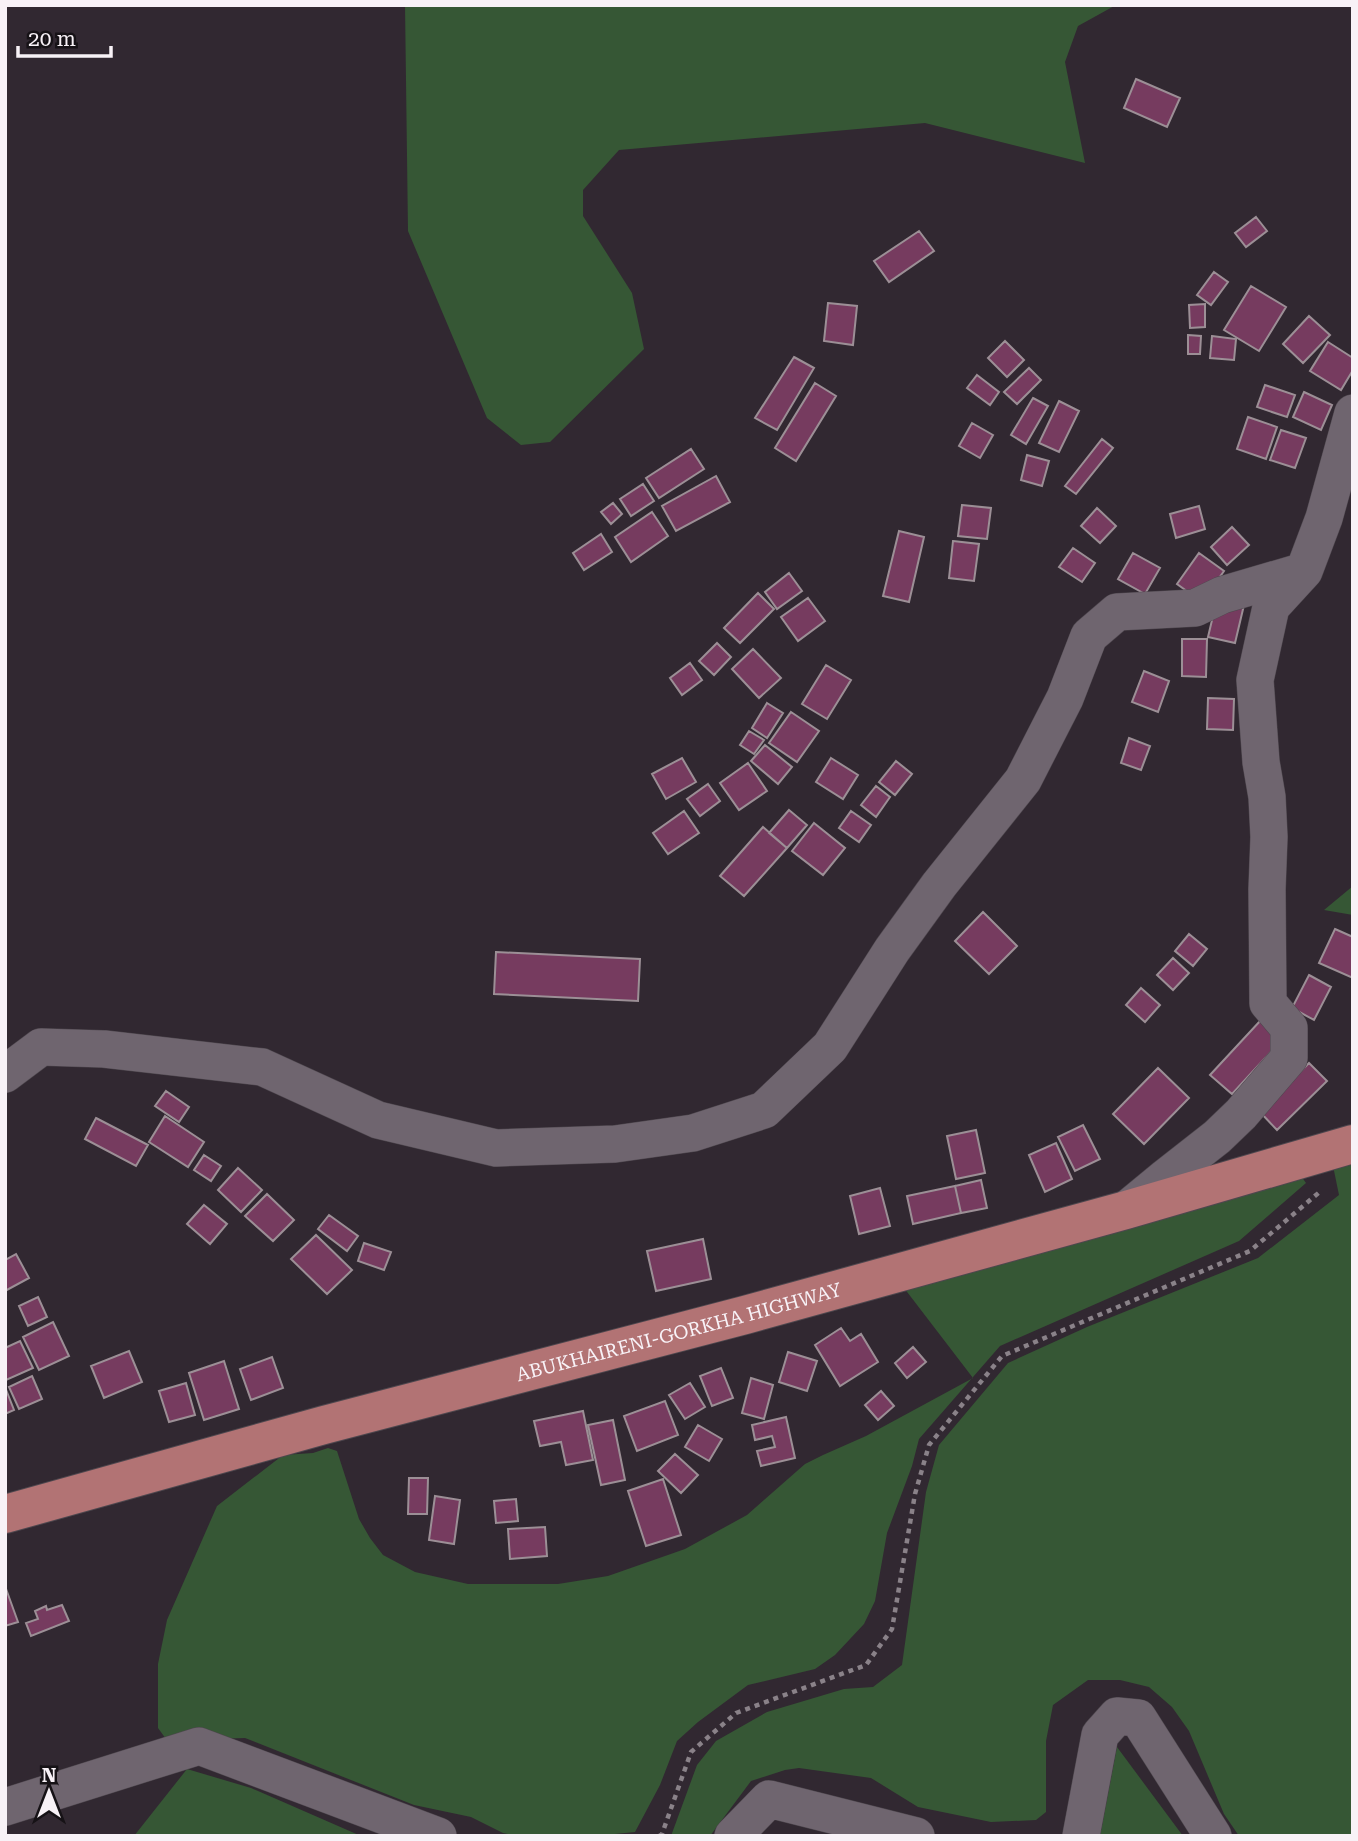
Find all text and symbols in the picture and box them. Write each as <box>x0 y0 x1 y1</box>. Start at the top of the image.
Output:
scale bar <box>18 14 110 58</box>
text: 20 m <box>28 27 76 51</box>
street label: ABUKHAIRENI-GORKHA HIGHWAY <box>514 1278 844 1386</box>
north arrow <box>14 1757 84 1827</box>
text: N <box>42 1764 57 1787</box>

